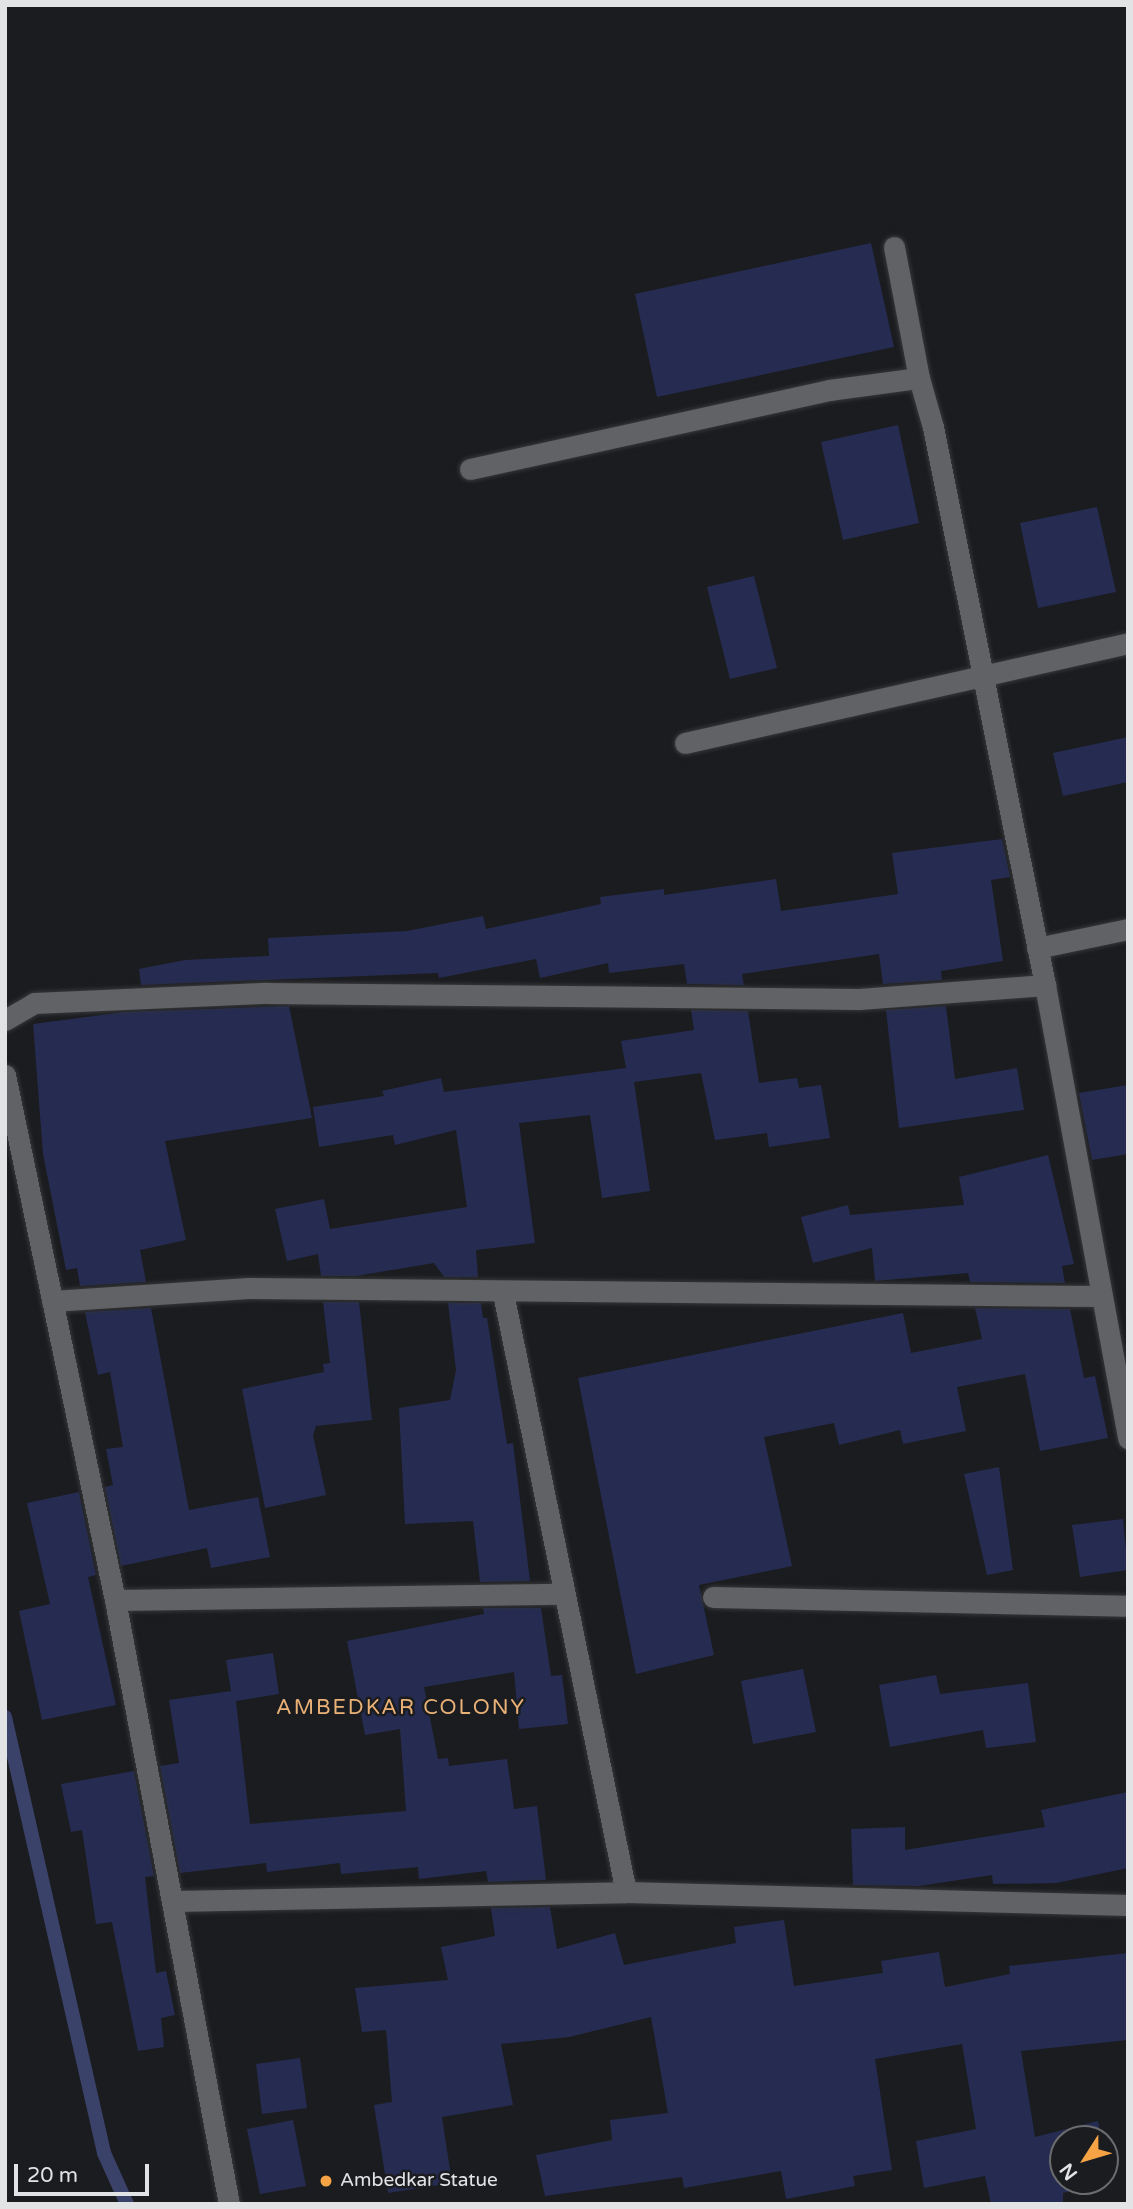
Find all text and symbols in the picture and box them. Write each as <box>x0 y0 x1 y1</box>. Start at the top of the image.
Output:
district label: AMBEDKAR COLONY <box>278 1695 524 1721</box>
north arrow <box>1049 2125 1119 2195</box>
scale bar <box>18 2150 152 2194</box>
text: N <box>1055 2159 1082 2184</box>
text: 20 m <box>27 2163 78 2188</box>
place label: Ambedkar Statue <box>340 2170 498 2192</box>
marker: Ambedkar Statue <box>318 2173 334 2189</box>

